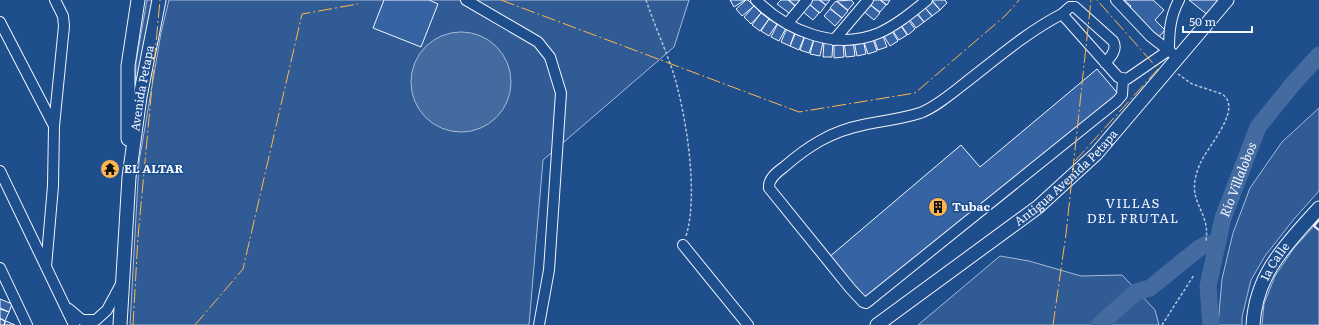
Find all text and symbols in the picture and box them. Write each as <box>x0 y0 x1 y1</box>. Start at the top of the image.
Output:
scale bar <box>1183 8 1252 34</box>
text: 50 m <box>1189 12 1216 30</box>
street label: Avenida Petapa <box>125 43 158 132</box>
street label: Antigua Avenida Petapa <box>1010 125 1122 230</box>
water label: Río Villalobos <box>1214 139 1261 220</box>
temple icon: EL ALTAR <box>99 158 121 180</box>
place label: EL ALTAR <box>124 159 184 177</box>
district label: VILLAS DEL FRUTAL <box>1087 193 1179 227</box>
building icon: Tubac <box>927 196 949 218</box>
place label: Tubac <box>952 197 990 215</box>
street label: 1a Calle <box>1255 238 1293 283</box>

